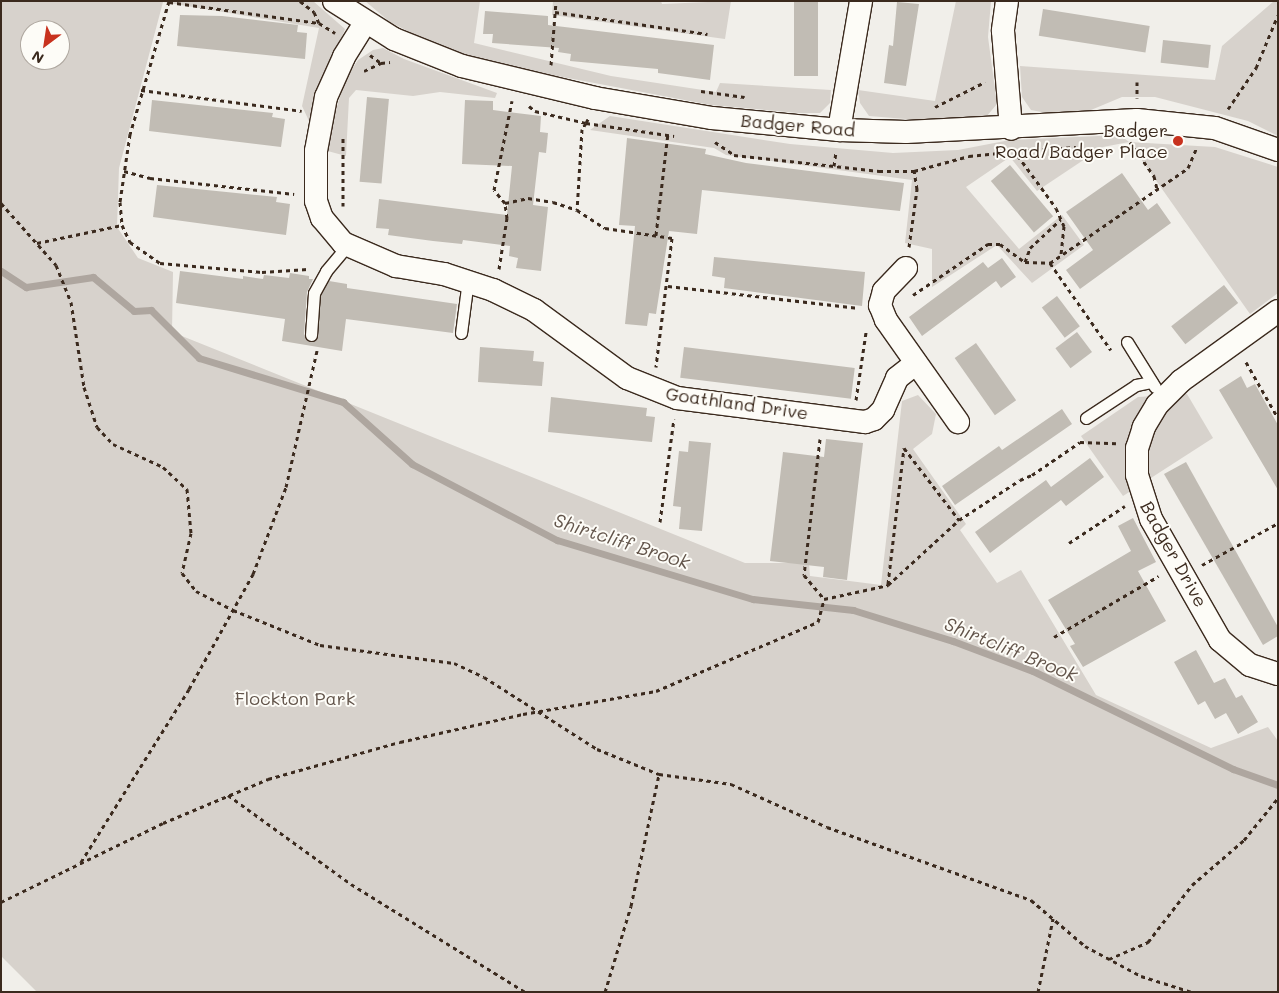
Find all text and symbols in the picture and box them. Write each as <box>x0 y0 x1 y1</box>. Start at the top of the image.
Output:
north arrow <box>20 20 70 70</box>
text: N <box>28 47 47 68</box>
street label: Badger Road <box>740 109 856 141</box>
place label: Badger Road/Badger Place <box>995 120 1168 162</box>
marker: Badger Road/Badger Place <box>1172 135 1184 147</box>
street label: Goathland Drive <box>664 382 810 424</box>
street label: Badger Drive <box>1136 497 1212 611</box>
water label: Shirtcliff Brook <box>551 508 693 574</box>
water label: Shirtcliff Brook <box>941 612 1081 686</box>
park label: Flockton Park <box>235 687 355 709</box>

